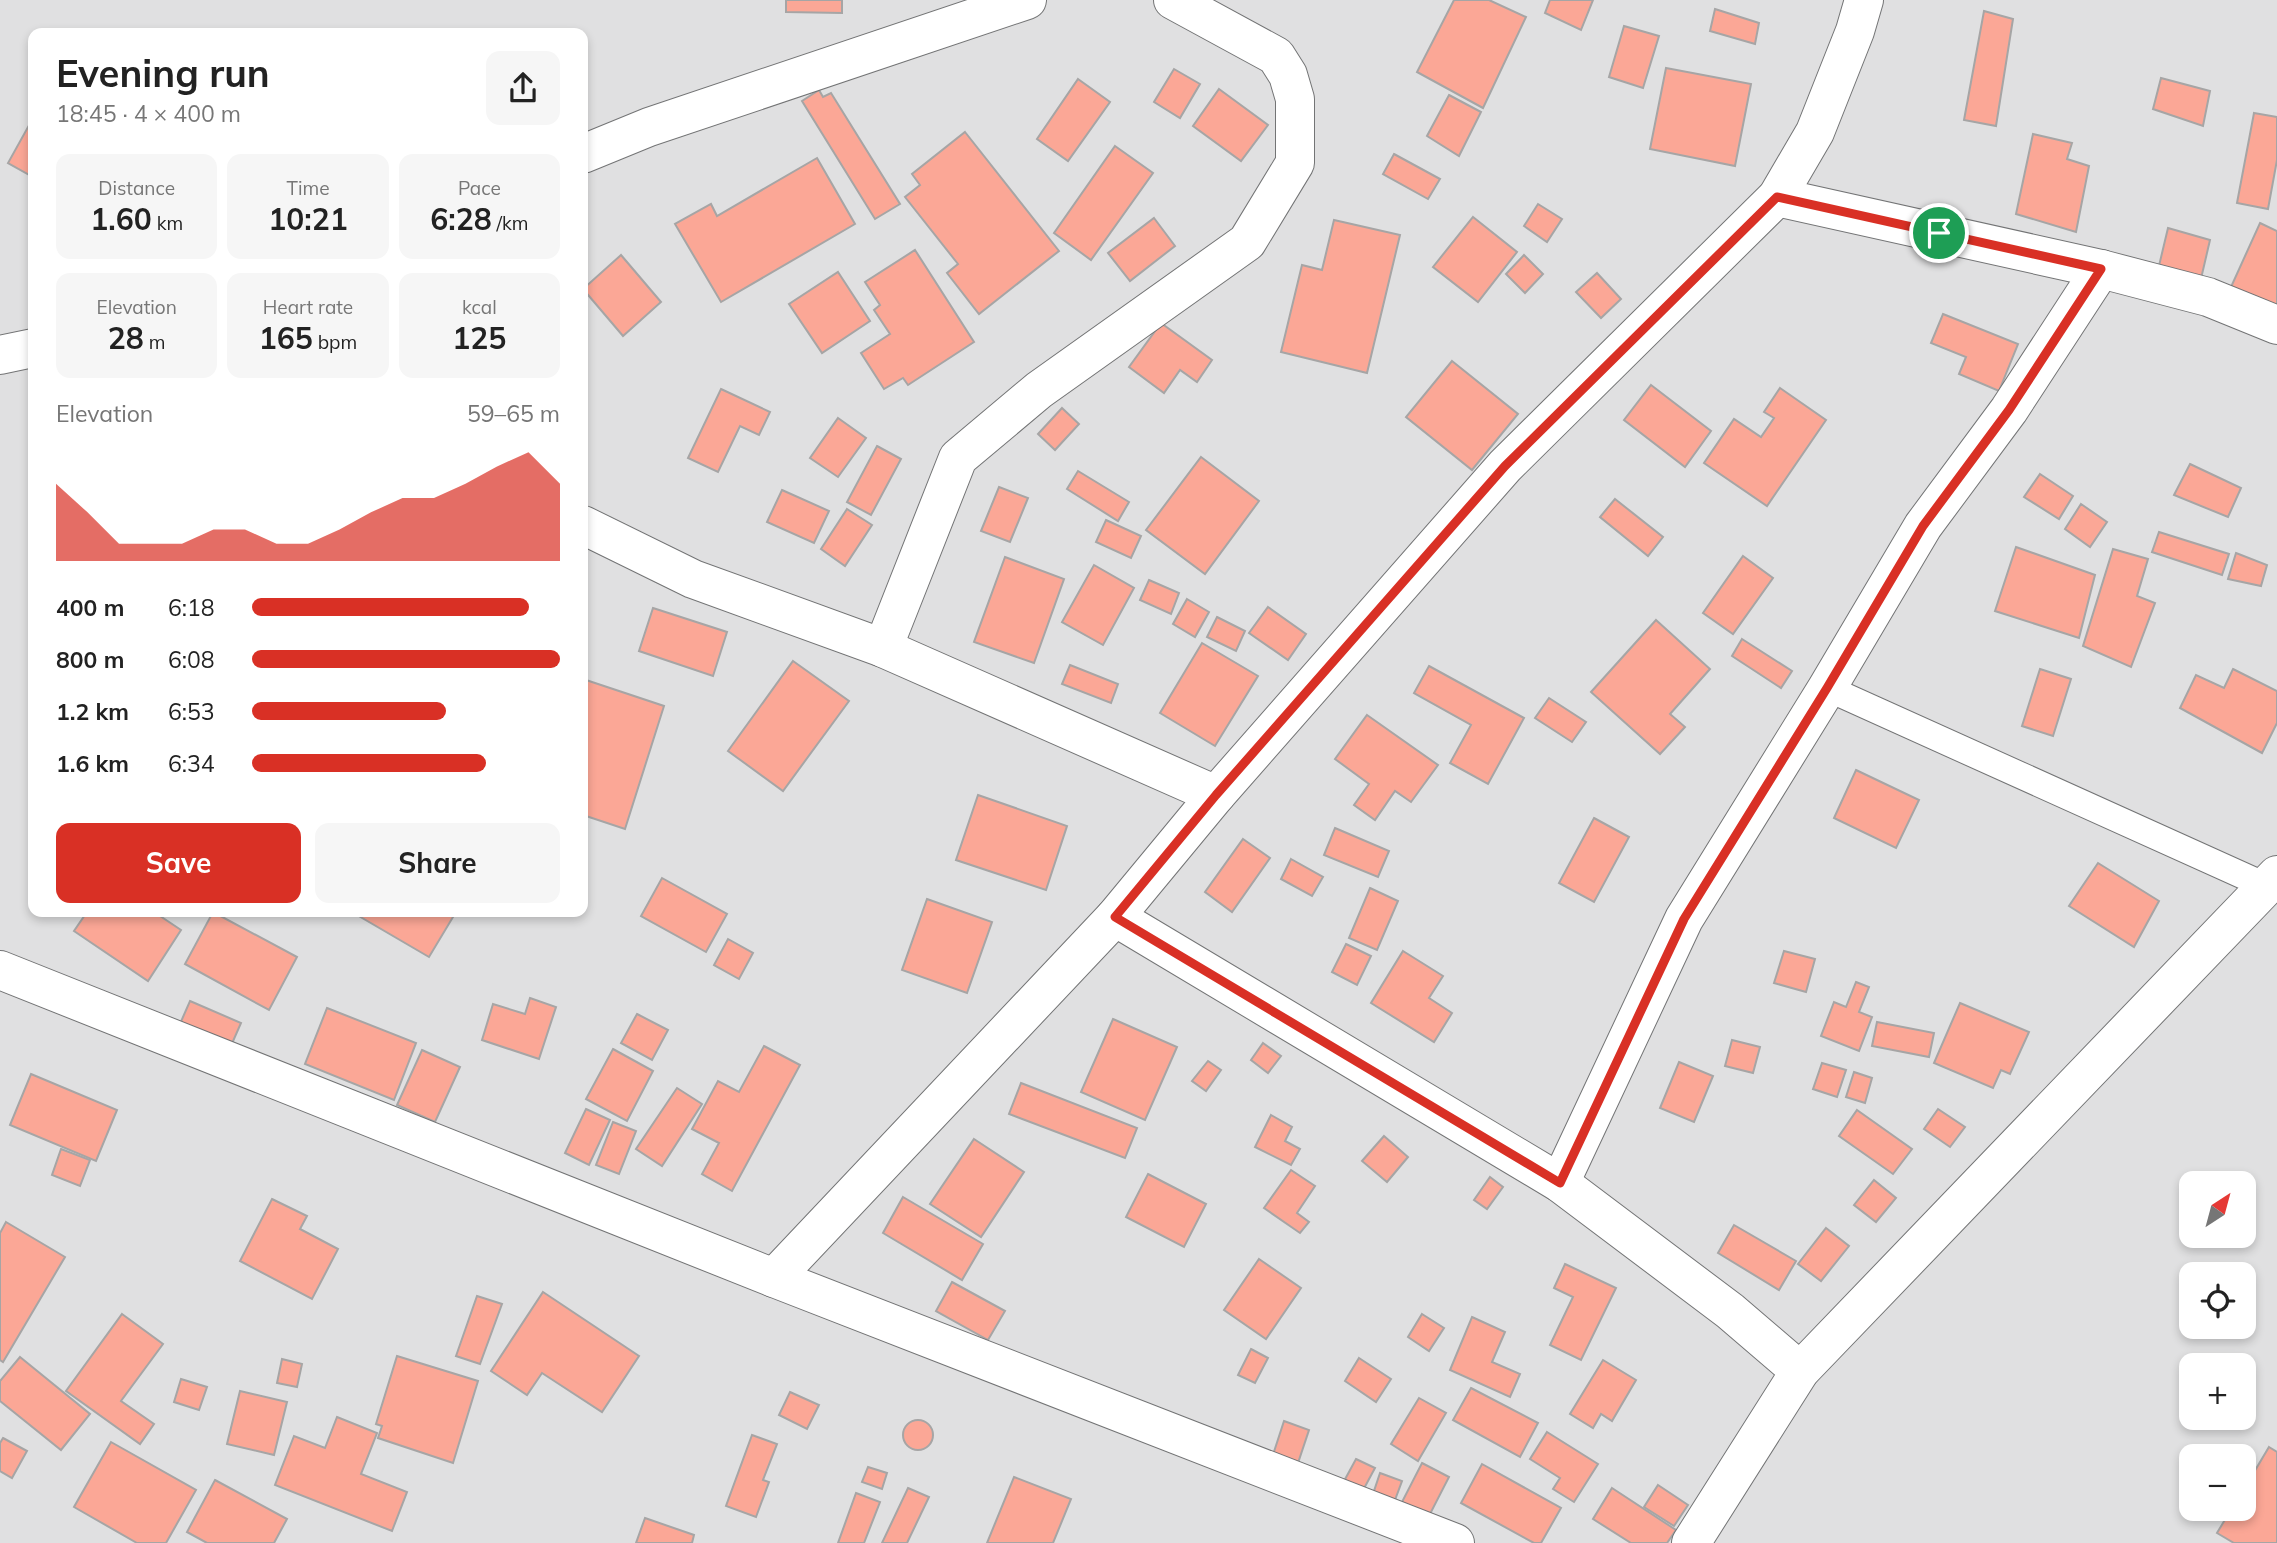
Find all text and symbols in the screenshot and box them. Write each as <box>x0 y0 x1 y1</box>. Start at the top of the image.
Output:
text: Evening run <box>56 49 270 97</box>
button: share <box>486 51 560 125</box>
text: 18:45 · 4 × 400 m <box>56 99 241 128</box>
text: Distance <box>98 176 175 200</box>
text: Time <box>286 176 330 200</box>
text: Pace <box>458 176 501 200</box>
text: 1.60 <box>90 200 152 238</box>
text: 10:21 <box>268 200 348 238</box>
text: 6:28 <box>430 200 492 238</box>
pin <box>1909 203 1969 263</box>
text: km <box>152 211 183 235</box>
text: /km <box>492 211 528 235</box>
icon: arrive <box>1920 214 1958 252</box>
text: Elevation <box>96 295 177 319</box>
text: Heart rate <box>263 295 353 319</box>
text: kcal <box>462 295 497 319</box>
text: 28 <box>108 319 144 357</box>
text: 165 <box>259 319 313 357</box>
text: 125 <box>452 319 506 357</box>
text: m <box>144 330 165 354</box>
text: bpm <box>313 330 357 354</box>
text: Elevation <box>56 399 153 428</box>
text: 59–65 m <box>467 399 560 428</box>
text: 400 m <box>56 593 124 622</box>
text: 6:18 <box>168 593 215 622</box>
text: 800 m <box>56 645 124 674</box>
text: 6:08 <box>168 645 215 674</box>
text: 1.2 km <box>56 697 129 726</box>
text: 6:53 <box>168 697 215 726</box>
text: 1.6 km <box>56 749 129 778</box>
text: 6:34 <box>168 749 215 778</box>
button: Save <box>56 823 301 903</box>
button: Share <box>315 823 560 903</box>
north arrow <box>2179 1171 2256 1248</box>
map controls <box>2179 1171 2256 1521</box>
button: locate <box>2179 1262 2256 1339</box>
button: + <box>2179 1353 2256 1430</box>
button: − <box>2179 1444 2256 1521</box>

